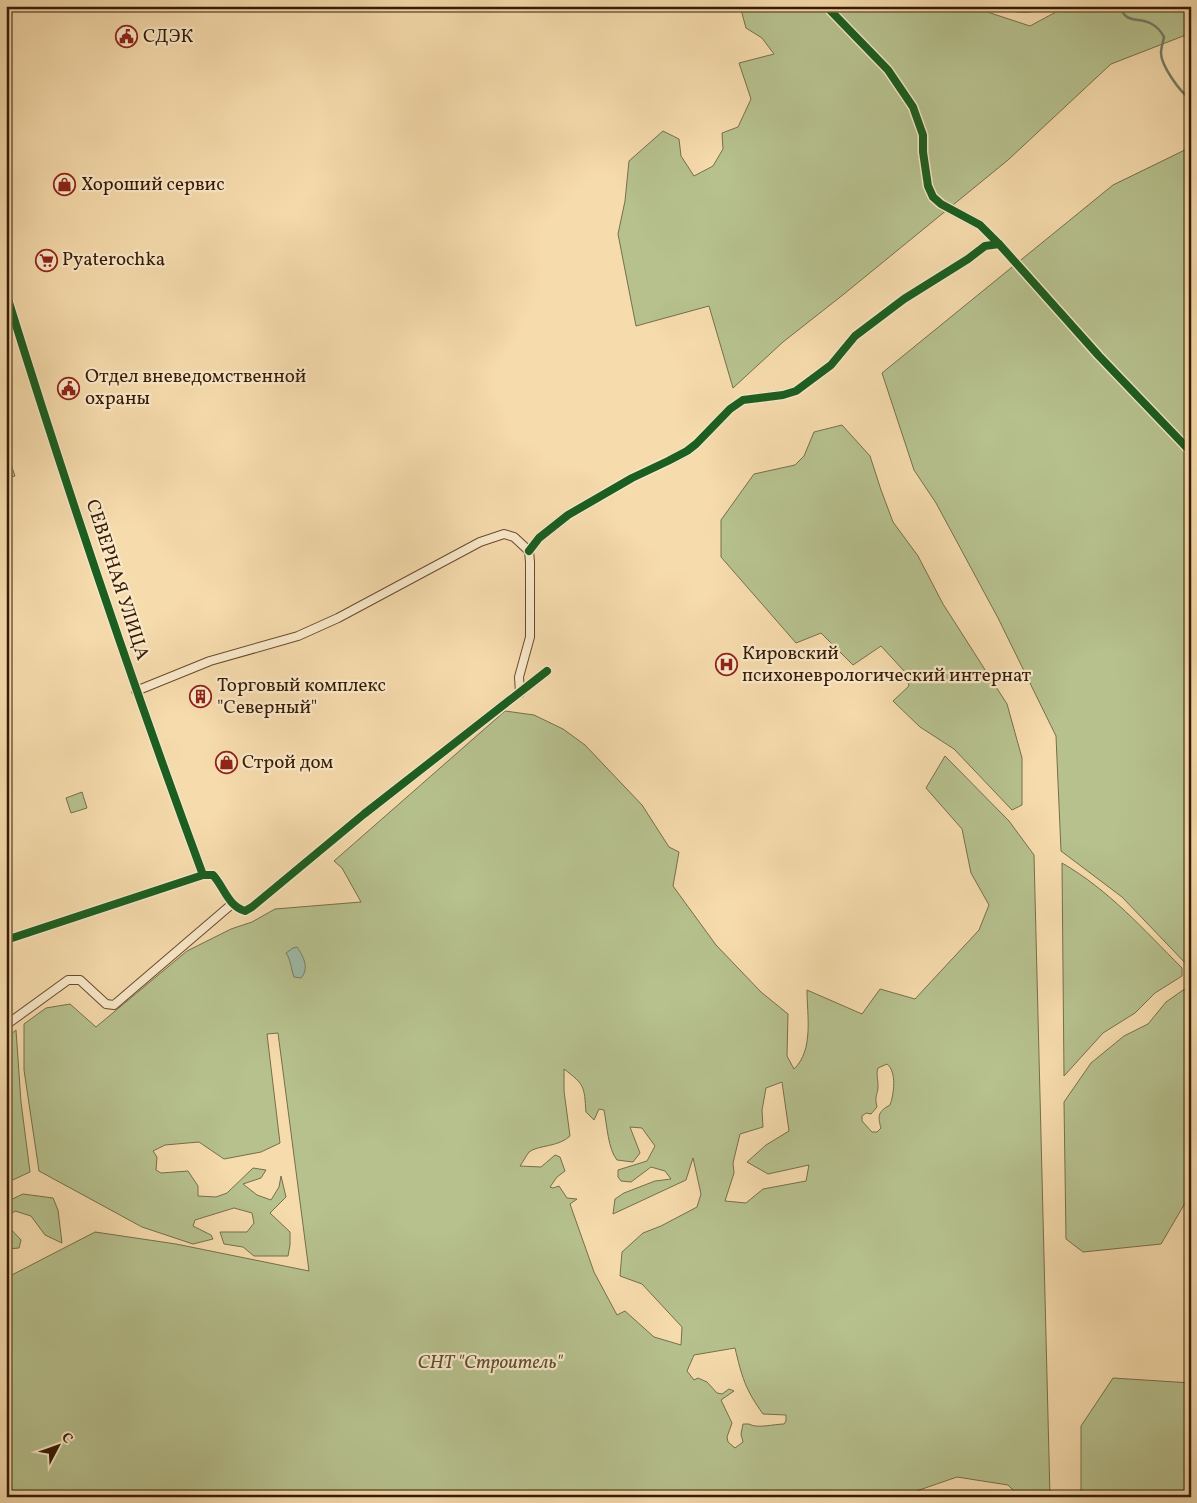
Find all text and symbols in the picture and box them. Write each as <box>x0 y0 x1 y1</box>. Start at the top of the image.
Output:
place label: СДЭК <box>143 24 193 50</box>
public building icon: СДЭК <box>115 25 139 49</box>
place label: Хороший сервис <box>81 172 225 198</box>
shop icon: Хороший сервис <box>53 173 77 197</box>
place label: Pyaterochka <box>62 247 165 273</box>
supermarket icon: Pyaterochka <box>34 248 58 272</box>
place label: Отдел вневедомственной охраны <box>85 364 306 412</box>
public building icon: Отдел вневедомственной охраны <box>57 376 81 400</box>
street label: СЕВЕРНАЯ УЛИЦА <box>79 496 155 664</box>
place label: Кировский психоневрологический интернат <box>742 641 1032 689</box>
hospital icon: Кировский психоневрологический интернат <box>714 653 738 677</box>
place label: Торговый комплекс "Северный" <box>217 673 386 721</box>
building icon: Торговый комплекс "Северный" <box>189 685 213 709</box>
place label: Строй дом <box>242 750 333 776</box>
shop icon: Строй дом <box>214 751 238 775</box>
park label: СНТ "Строитель" <box>417 1350 563 1376</box>
north arrow <box>32 1420 82 1470</box>
text: С <box>57 1429 77 1448</box>

